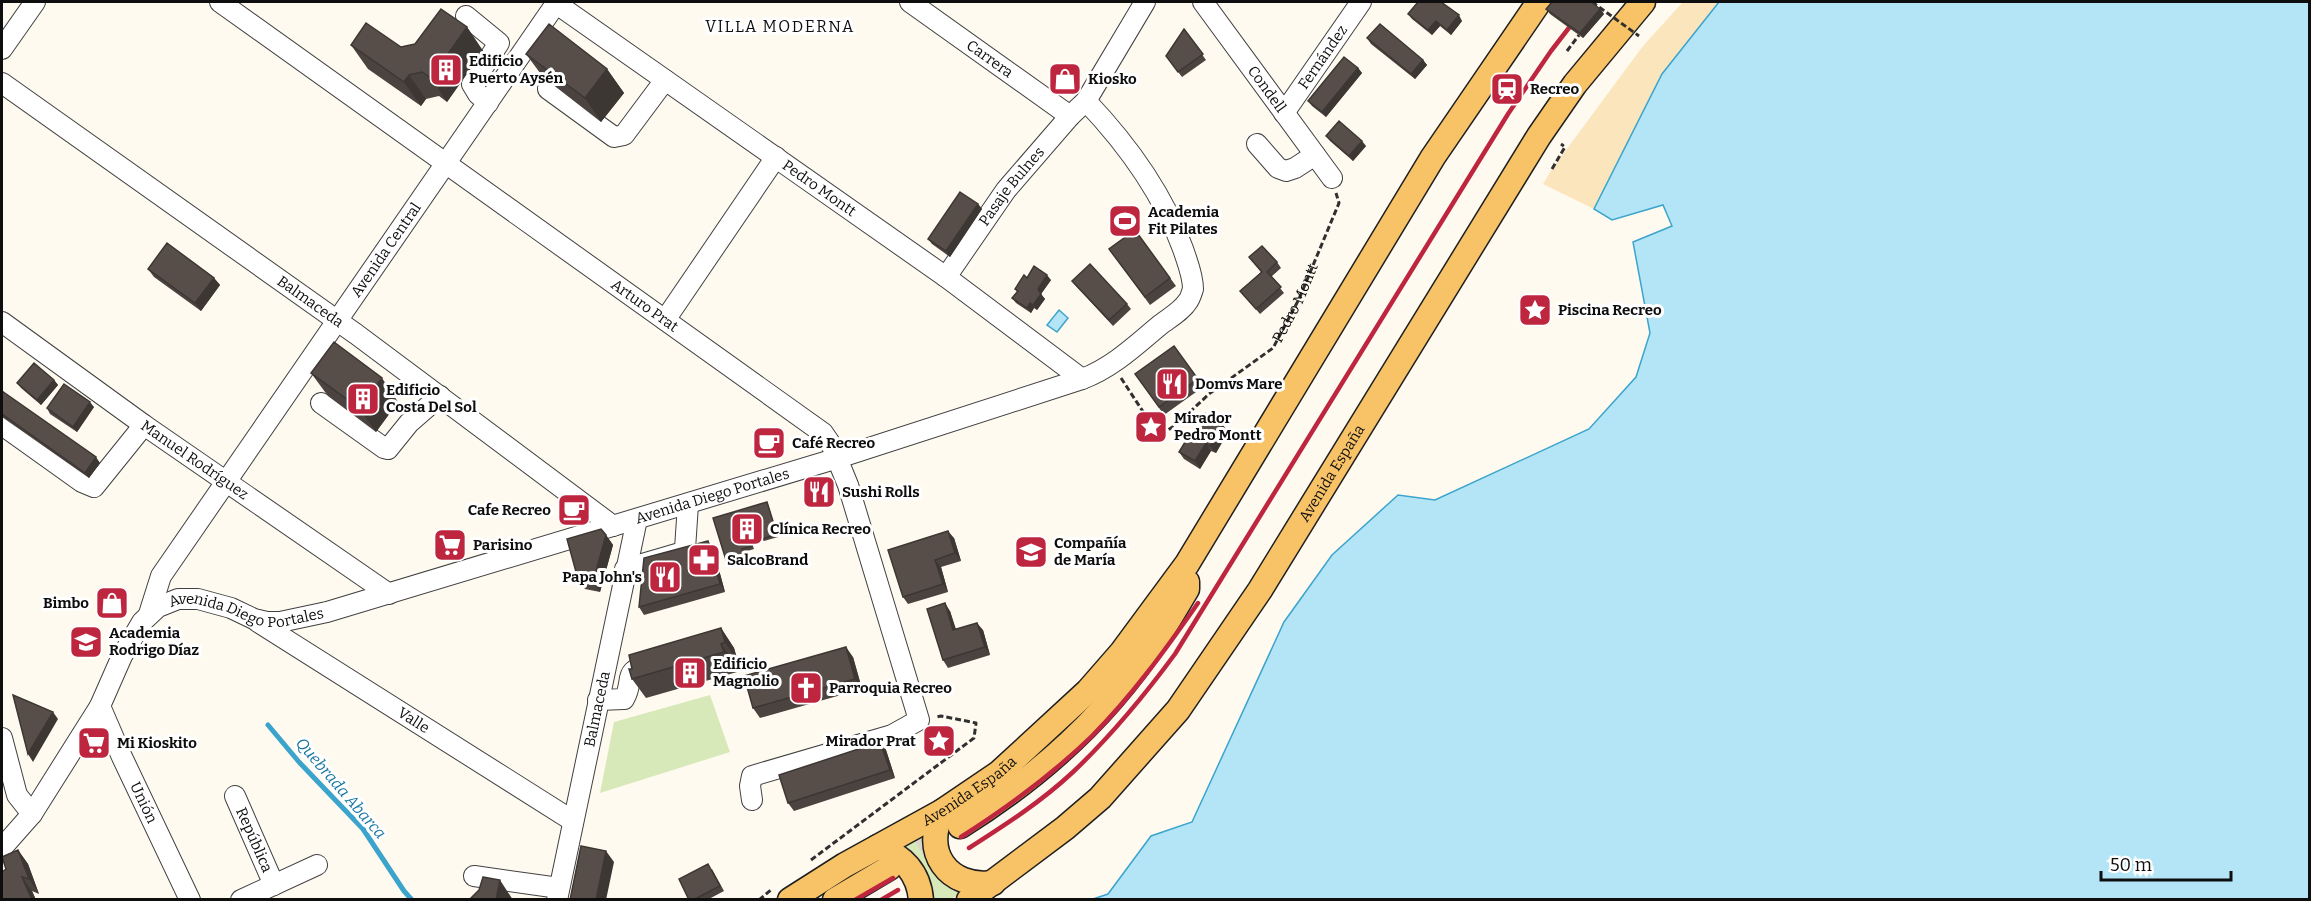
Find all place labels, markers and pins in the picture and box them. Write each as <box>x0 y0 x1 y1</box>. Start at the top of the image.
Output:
building icon: Edificio Puerto Aysén <box>428 52 464 88</box>
place label: Edificio Puerto Aysén <box>469 52 564 87</box>
shop icon: Kiosko <box>1047 61 1083 97</box>
place label: Kiosko <box>1088 70 1137 88</box>
station icon: Recreo <box>1489 71 1525 107</box>
place label: Recreo <box>1530 80 1580 98</box>
sports icon: Academia Fit Pilates <box>1107 203 1143 239</box>
place label: Academia Fit Pilates <box>1148 203 1220 238</box>
place icon: Piscina Recreo <box>1517 292 1553 328</box>
place label: Piscina Recreo <box>1558 301 1662 319</box>
restaurant icon: Domvs Mare <box>1154 366 1190 402</box>
place label: Domvs Mare <box>1195 375 1283 393</box>
building icon: Edificio Costa Del Sol <box>345 381 381 417</box>
place label: Edificio Costa Del Sol <box>386 381 477 416</box>
place icon: Mirador Pedro Montt <box>1133 409 1169 445</box>
place label: Mirador Pedro Montt <box>1174 409 1262 444</box>
cafe icon: Café Recreo <box>751 425 787 461</box>
place label: Café Recreo <box>792 434 876 452</box>
restaurant icon: Sushi Rolls <box>801 474 837 510</box>
place label: Sushi Rolls <box>842 483 920 501</box>
cafe icon: Cafe Recreo <box>556 492 592 528</box>
place label: Cafe Recreo <box>468 501 551 519</box>
building icon: Clínica Recreo <box>729 511 765 547</box>
place label: Clínica Recreo <box>770 520 871 538</box>
supermarket icon: Parisino <box>432 527 468 563</box>
school or university icon: Compañía de María <box>1013 534 1049 570</box>
place label: Compañía de María <box>1054 534 1127 569</box>
place label: Parisino <box>473 536 533 554</box>
pharmacy icon: SalcoBrand <box>686 542 722 578</box>
place label: SalcoBrand <box>727 551 808 569</box>
restaurant icon: Papa John's <box>647 559 683 595</box>
place label: Papa John's <box>562 568 642 586</box>
shop icon: Bimbo <box>94 585 130 621</box>
place label: Bimbo <box>43 594 89 612</box>
school or university icon: Academia Rodrigo Díaz <box>68 624 104 660</box>
place label: Academia Rodrigo Díaz <box>109 624 199 659</box>
building icon: Edificio Magnolio <box>672 655 708 691</box>
place label: Edificio Magnolio <box>713 655 780 690</box>
church icon: Parroquia Recreo <box>788 670 824 706</box>
place label: Parroquia Recreo <box>829 679 952 697</box>
place icon: Mirador Prat <box>921 723 957 759</box>
supermarket icon: Mi Kioskito <box>76 725 112 761</box>
place label: Mirador Prat <box>826 732 916 750</box>
place label: Mi Kioskito <box>117 734 197 752</box>

